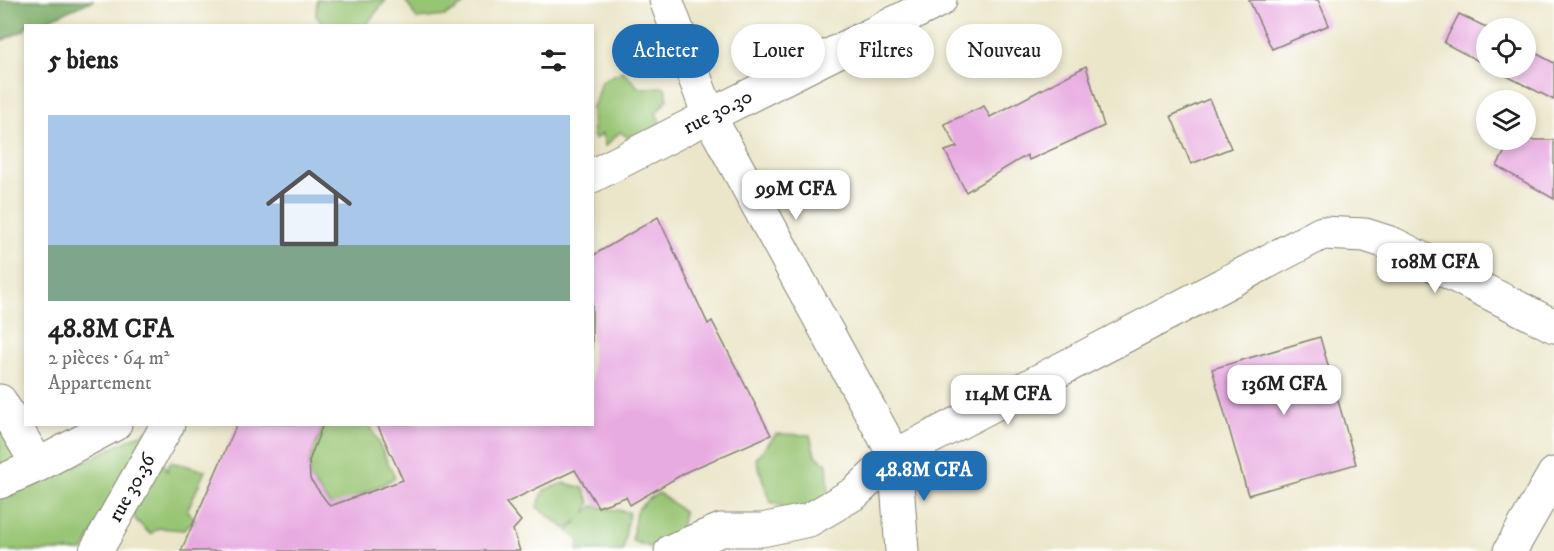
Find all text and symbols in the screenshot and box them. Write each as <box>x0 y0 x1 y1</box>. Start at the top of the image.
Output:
map controls <box>1476 18 1536 150</box>
button: locate <box>1476 18 1536 78</box>
chip: Acheter <box>612 24 719 78</box>
chip: Louer <box>731 24 825 78</box>
chip: Filtres <box>837 24 934 78</box>
chip: Nouveau <box>946 24 1062 78</box>
text: 5 biens <box>48 44 118 77</box>
icon: filters <box>537 44 570 77</box>
street label: rue 30.30 <box>679 84 757 140</box>
button: layers <box>1476 90 1536 150</box>
icon: home <box>255 154 363 262</box>
pin: 99M CFA <box>741 170 851 221</box>
text: 99M CFA <box>756 177 836 202</box>
pin: 108M CFA <box>1373 243 1497 294</box>
text: 108M CFA <box>1391 250 1479 275</box>
text: 48.8M CFA <box>48 313 174 346</box>
text: 2 pièces · 64 m² <box>48 346 170 371</box>
pin: 136M CFA <box>1222 365 1346 416</box>
text: Appartement <box>48 371 151 396</box>
text: 136M CFA <box>1241 372 1327 397</box>
pin: 114M CFA <box>946 375 1070 426</box>
text: 114M CFA <box>965 382 1051 407</box>
street label: rue 30.36 <box>103 448 162 527</box>
pin: 48.8M CFA <box>855 451 993 502</box>
text: 48.8M CFA <box>876 458 972 483</box>

